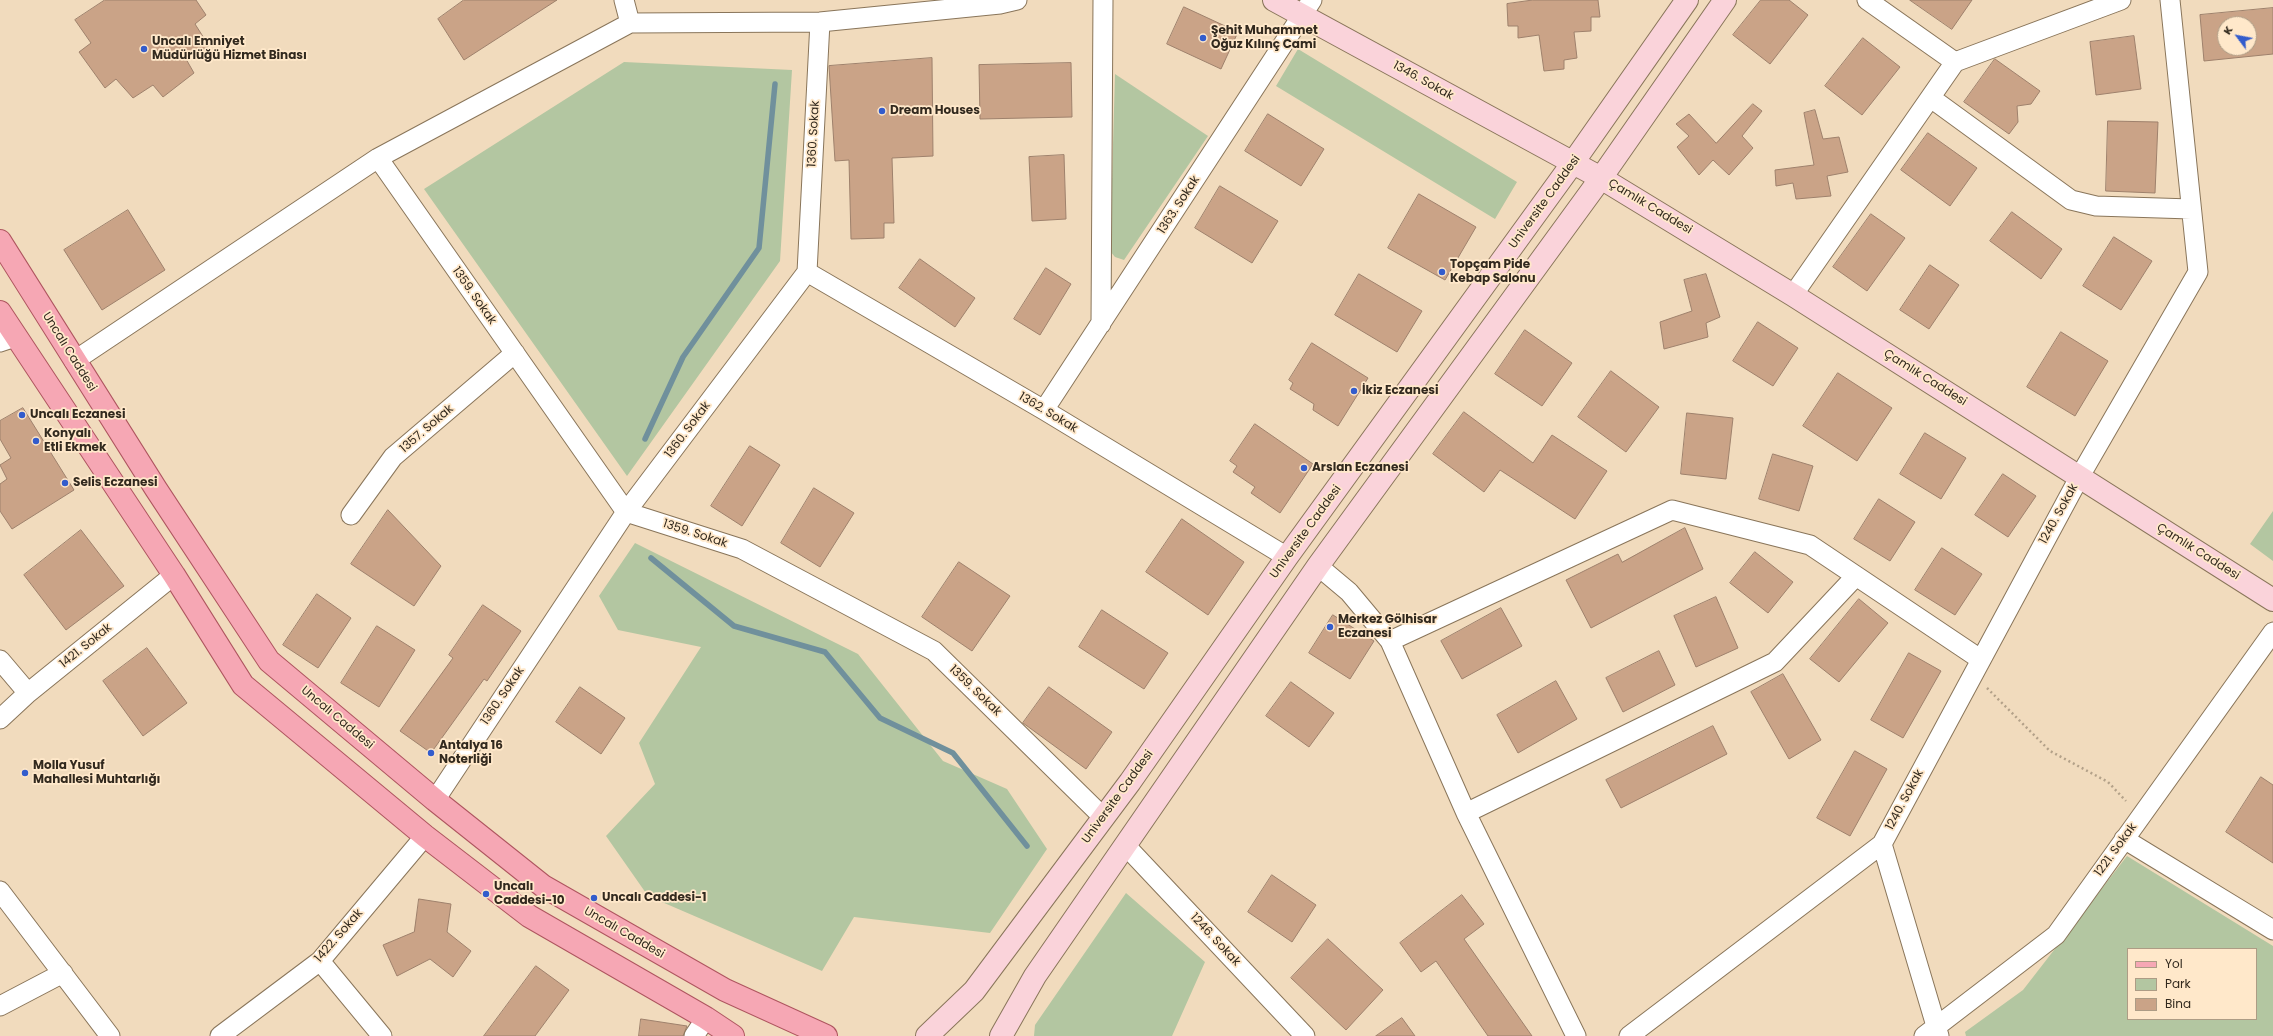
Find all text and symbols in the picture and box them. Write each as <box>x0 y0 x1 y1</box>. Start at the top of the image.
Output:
north arrow <box>2217 16 2257 56</box>
text: K <box>2219 23 2236 38</box>
place label: Şehit Muhammet Oğuz Kılınç Cami <box>1211 24 1318 52</box>
marker: Şehit Muhammet Oğuz Kılınç Cami <box>1198 33 1208 43</box>
place label: Uncalı Emniyet Müdürlüğü Hizmet Binası <box>152 35 307 63</box>
marker: Uncalı Emniyet Müdürlüğü Hizmet Binası <box>139 44 149 54</box>
street label: 1346. Sokak <box>1390 58 1456 104</box>
street label: 1360. Sokak <box>805 100 823 168</box>
place label: Dream Houses <box>890 104 980 118</box>
marker: Dream Houses <box>877 106 887 116</box>
street label: Universite Caddesi <box>1506 153 1584 251</box>
street label: 1363. Sokak <box>1155 173 1203 237</box>
street label: Çamlık Caddesi <box>1605 176 1695 238</box>
place label: Topçam Pide Kebap Salonu <box>1450 258 1536 286</box>
street label: 1359. Sokak <box>449 264 499 328</box>
marker: Topçam Pide Kebap Salonu <box>1437 267 1447 277</box>
street label: Uncalı Caddesi <box>39 310 99 394</box>
street label: Çamlık Caddesi <box>1881 347 1969 409</box>
place label: İkiz Eczanesi <box>1362 384 1439 398</box>
marker: İkiz Eczanesi <box>1349 386 1359 396</box>
street label: 1362. Sokak <box>1016 390 1080 436</box>
street label: 1360. Sokak <box>662 399 714 461</box>
street label: 1357. Sokak <box>397 402 457 456</box>
place label: Uncalı Eczanesi <box>30 408 125 422</box>
marker: Uncalı Eczanesi <box>17 410 27 420</box>
place label: Konyalı Etli Ekmek <box>44 427 106 455</box>
marker: Konyalı Etli Ekmek <box>31 436 41 446</box>
place label: Arslan Eczanesi <box>1312 461 1409 475</box>
marker: Arslan Eczanesi <box>1299 463 1309 473</box>
place label: Selis Eczanesi <box>73 476 158 490</box>
marker: Selis Eczanesi <box>60 478 70 488</box>
street label: 1240. Sokak <box>2037 481 2081 547</box>
street label: Universite Caddesi <box>1267 483 1345 581</box>
street label: 1359. Sokak <box>661 517 729 551</box>
street label: Çamlık Caddesi <box>2154 521 2242 583</box>
place label: Merkez Gölhisar Eczanesi <box>1338 613 1437 641</box>
street label: 1421. Sokak <box>57 621 115 671</box>
marker: Merkez Gölhisar Eczanesi <box>1325 622 1335 632</box>
street label: 1359. Sokak <box>946 663 1004 719</box>
street label: 1360. Sokak <box>478 664 528 728</box>
street label: Uncalı Caddesi <box>298 683 376 753</box>
place label: Antalya 16 Noterliği <box>439 739 503 767</box>
marker: Antalya 16 Noterliği <box>426 748 436 758</box>
street label: Universite Caddesi <box>1079 748 1157 846</box>
place label: Molla Yusuf Mahallesi Muhtarlığı <box>33 759 160 787</box>
street label: 1240. Sokak <box>1883 767 1927 833</box>
marker: Molla Yusuf Mahallesi Muhtarlığı <box>20 768 30 778</box>
street label: 1221. Sokak <box>2092 821 2140 879</box>
place label: Uncalı Caddesi-10 <box>494 880 565 908</box>
marker: Uncalı Caddesi-10 <box>481 889 491 899</box>
place label: Uncalı Caddesi-1 <box>602 891 707 905</box>
marker: Uncalı Caddesi-1 <box>589 893 599 903</box>
street label: Uncalı Caddesi <box>581 904 667 962</box>
street label: 1422. Sokak <box>312 906 366 966</box>
street label: 1246. Sokak <box>1187 911 1243 969</box>
legend <box>2127 948 2257 1020</box>
text: Yol <box>2165 955 2183 972</box>
text: Park <box>2165 975 2191 992</box>
text: Bina <box>2165 995 2191 1012</box>

